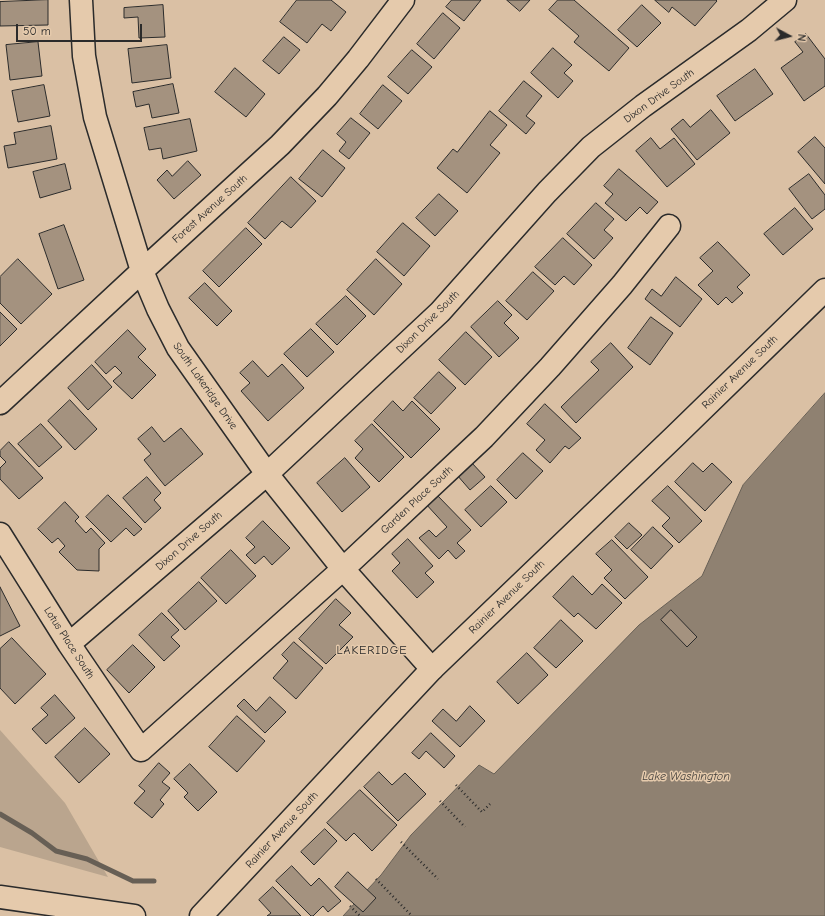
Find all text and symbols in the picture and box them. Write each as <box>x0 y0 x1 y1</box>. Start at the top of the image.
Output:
scale bar <box>18 16 144 42</box>
north arrow <box>769 16 809 56</box>
text: 50 m <box>23 24 51 38</box>
text: N <box>795 33 808 42</box>
street label: Dixon Drive South <box>621 66 697 126</box>
street label: Forest Avenue South <box>170 172 250 246</box>
street label: Dixon Drive South <box>394 288 462 356</box>
street label: Rainier Avenue South <box>699 332 781 412</box>
street label: South Lakeridge Drive <box>170 340 240 432</box>
street label: Garden Place South <box>378 463 456 537</box>
street label: Dixon Drive South <box>153 509 225 573</box>
street label: Rainier Avenue South <box>466 557 548 637</box>
street label: Lotus Place South <box>41 604 97 682</box>
district label: LAKERIDGE <box>336 644 408 658</box>
water label: Lake Washington <box>642 770 730 784</box>
street label: Rainier Avenue South <box>243 789 321 871</box>

